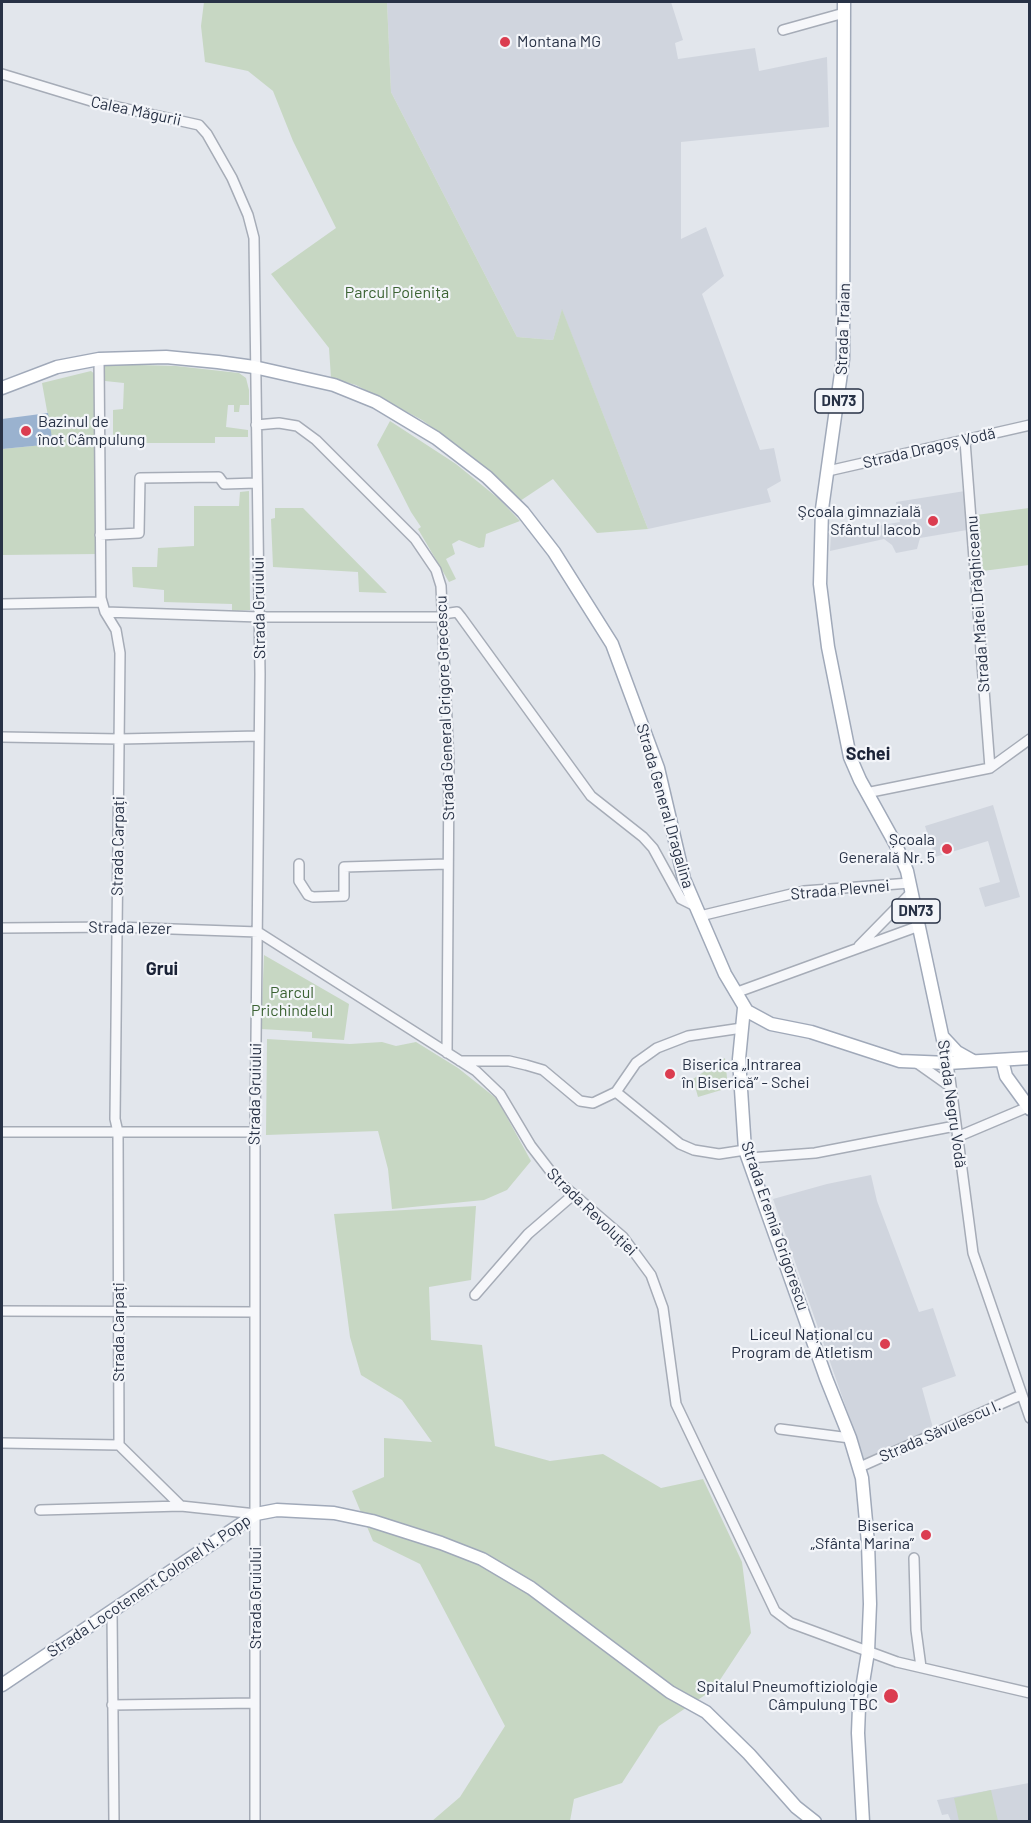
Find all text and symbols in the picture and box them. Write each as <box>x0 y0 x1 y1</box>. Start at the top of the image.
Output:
place label: Montana MG <box>517 32 601 52</box>
marker: Montana MG <box>498 35 512 49</box>
street label: Calea Măgurii <box>89 92 183 130</box>
park label: Parcul Poieniţa <box>345 283 449 303</box>
street label: Strada Traian <box>832 283 854 375</box>
road number: DN73 <box>815 389 863 413</box>
place label: Bazinul de înot Câmpulung <box>38 412 145 450</box>
street label: Strada Dragoș Vodă <box>861 423 997 473</box>
marker: Bazinul de înot Câmpulung <box>19 424 33 438</box>
place label: Şcoala gimnazială Sfântul Iacob <box>798 502 921 540</box>
marker: Şcoala gimnazială Sfântul Iacob <box>926 514 940 528</box>
street label: Strada Matei Drăghiceanu <box>962 515 994 693</box>
street label: Strada Gruiului <box>249 557 269 659</box>
street label: Strada General Grigore Grecescu <box>431 595 459 821</box>
street label: Strada General Dragalina <box>632 721 698 891</box>
district label: Schei <box>846 743 890 765</box>
street label: Strada Carpați <box>108 796 128 896</box>
place label: Școala Generală Nr. 5 <box>839 830 935 868</box>
marker: Școala Generală Nr. 5 <box>940 842 954 856</box>
street label: Strada Plevnei <box>790 876 890 904</box>
road number: DN73 <box>892 899 940 923</box>
street label: Strada Iezer <box>88 918 172 938</box>
district label: Grui <box>146 958 178 980</box>
park label: Parcul Prichindelul <box>251 983 333 1021</box>
street label: Strada Negru Vodă <box>934 1039 970 1169</box>
street label: Strada Gruiului <box>245 1043 265 1145</box>
place label: Biserica „Intrarea în Biserică” - Schei <box>682 1055 810 1093</box>
marker: Biserica „Intrarea în Biserică” - Schei <box>663 1067 677 1081</box>
street label: Strada Eremia Grigorescu <box>737 1139 813 1313</box>
street label: Strada Revoluției <box>543 1164 641 1260</box>
street label: Strada Carpați <box>109 1282 129 1382</box>
place label: Liceul Național cu Program de Atletism <box>731 1325 873 1363</box>
marker: Liceul Național cu Program de Atletism <box>878 1337 892 1351</box>
street label: Strada Săvulescu I. <box>876 1396 1004 1466</box>
street label: Strada Locotenent Colonel N. Popp <box>44 1511 254 1661</box>
place label: Biserica „Sfânta Marina” <box>811 1516 914 1554</box>
marker: Biserica „Sfânta Marina” <box>919 1528 933 1542</box>
street label: Strada Gruiului <box>246 1547 266 1649</box>
place label: Spitalul Pneumoftiziologie Câmpulung TBC <box>697 1677 878 1715</box>
marker: Spitalul Pneumoftiziologie Câmpulung TBC <box>882 1687 900 1705</box>

